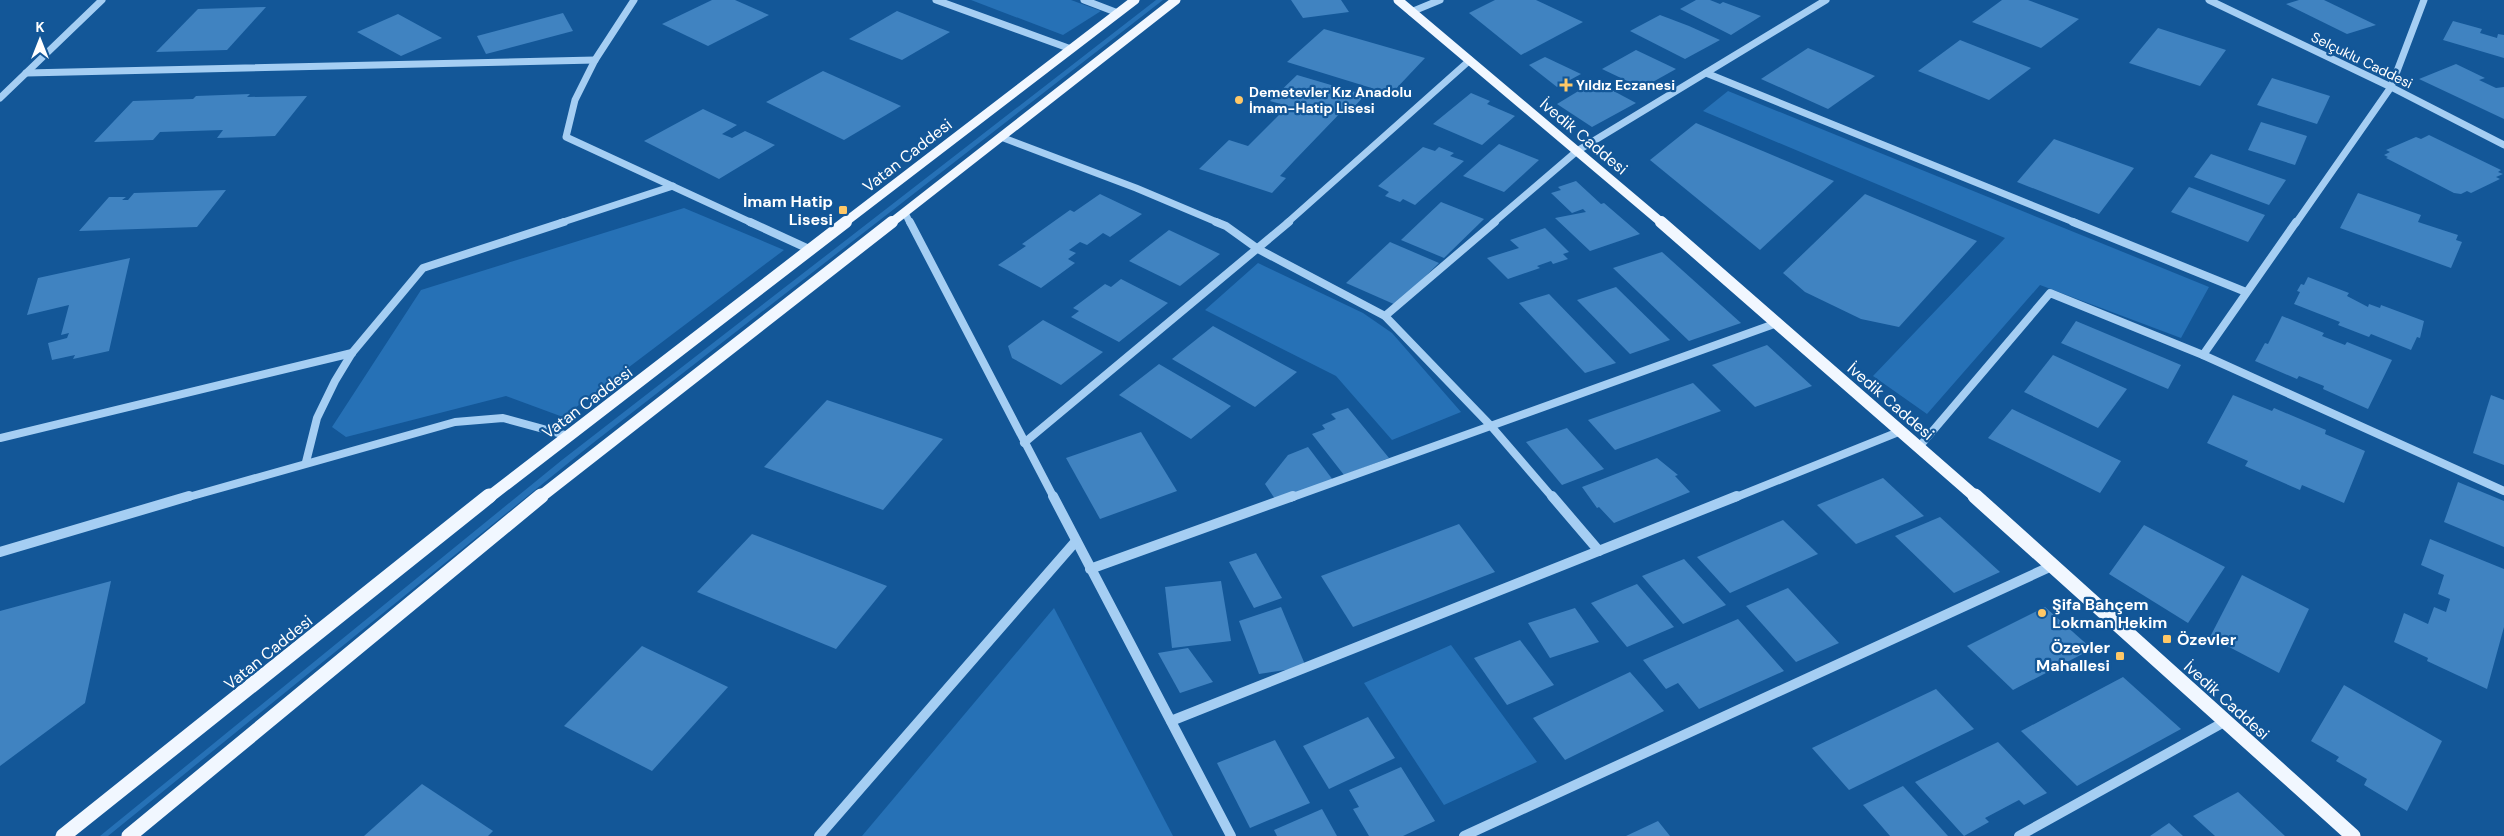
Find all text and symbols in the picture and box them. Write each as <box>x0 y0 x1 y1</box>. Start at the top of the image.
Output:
north arrow <box>15 15 65 65</box>
text: K <box>35 18 45 36</box>
street label: Selçuklu Caddesi <box>2308 28 2416 92</box>
place label: Yıldız Eczanesi <box>1576 76 1675 94</box>
marker: Yıldız Eczanesi <box>1560 79 1572 91</box>
place label: Demetevler Kız Anadolu İmam-Hatip Lisesi <box>1249 83 1412 117</box>
marker: Demetevler Kız Anadolu İmam-Hatip Lisesi <box>1233 94 1245 106</box>
street label: İvedik Caddesi <box>1535 94 1632 179</box>
street label: Vatan Caddesi <box>858 114 956 197</box>
place label: İmam Hatip Lisesi <box>743 191 833 230</box>
marker: İmam Hatip Lisesi <box>837 204 849 216</box>
street label: İvedik Caddesi <box>1843 358 1938 445</box>
street label: Vatan Caddesi <box>538 362 637 443</box>
place label: Şifa Bahçem Lokman Hekim <box>2052 594 2167 633</box>
marker: Şifa Bahçem Lokman Hekim <box>2036 607 2048 619</box>
street label: Vatan Caddesi <box>220 610 317 695</box>
place label: Özevler <box>2177 629 2237 650</box>
marker: Özevler <box>2161 633 2173 645</box>
place label: Özevler Mahallesi <box>2036 637 2110 676</box>
marker: Özevler Mahallesi <box>2114 650 2126 662</box>
street label: İvedik Caddesi <box>2179 656 2274 744</box>

